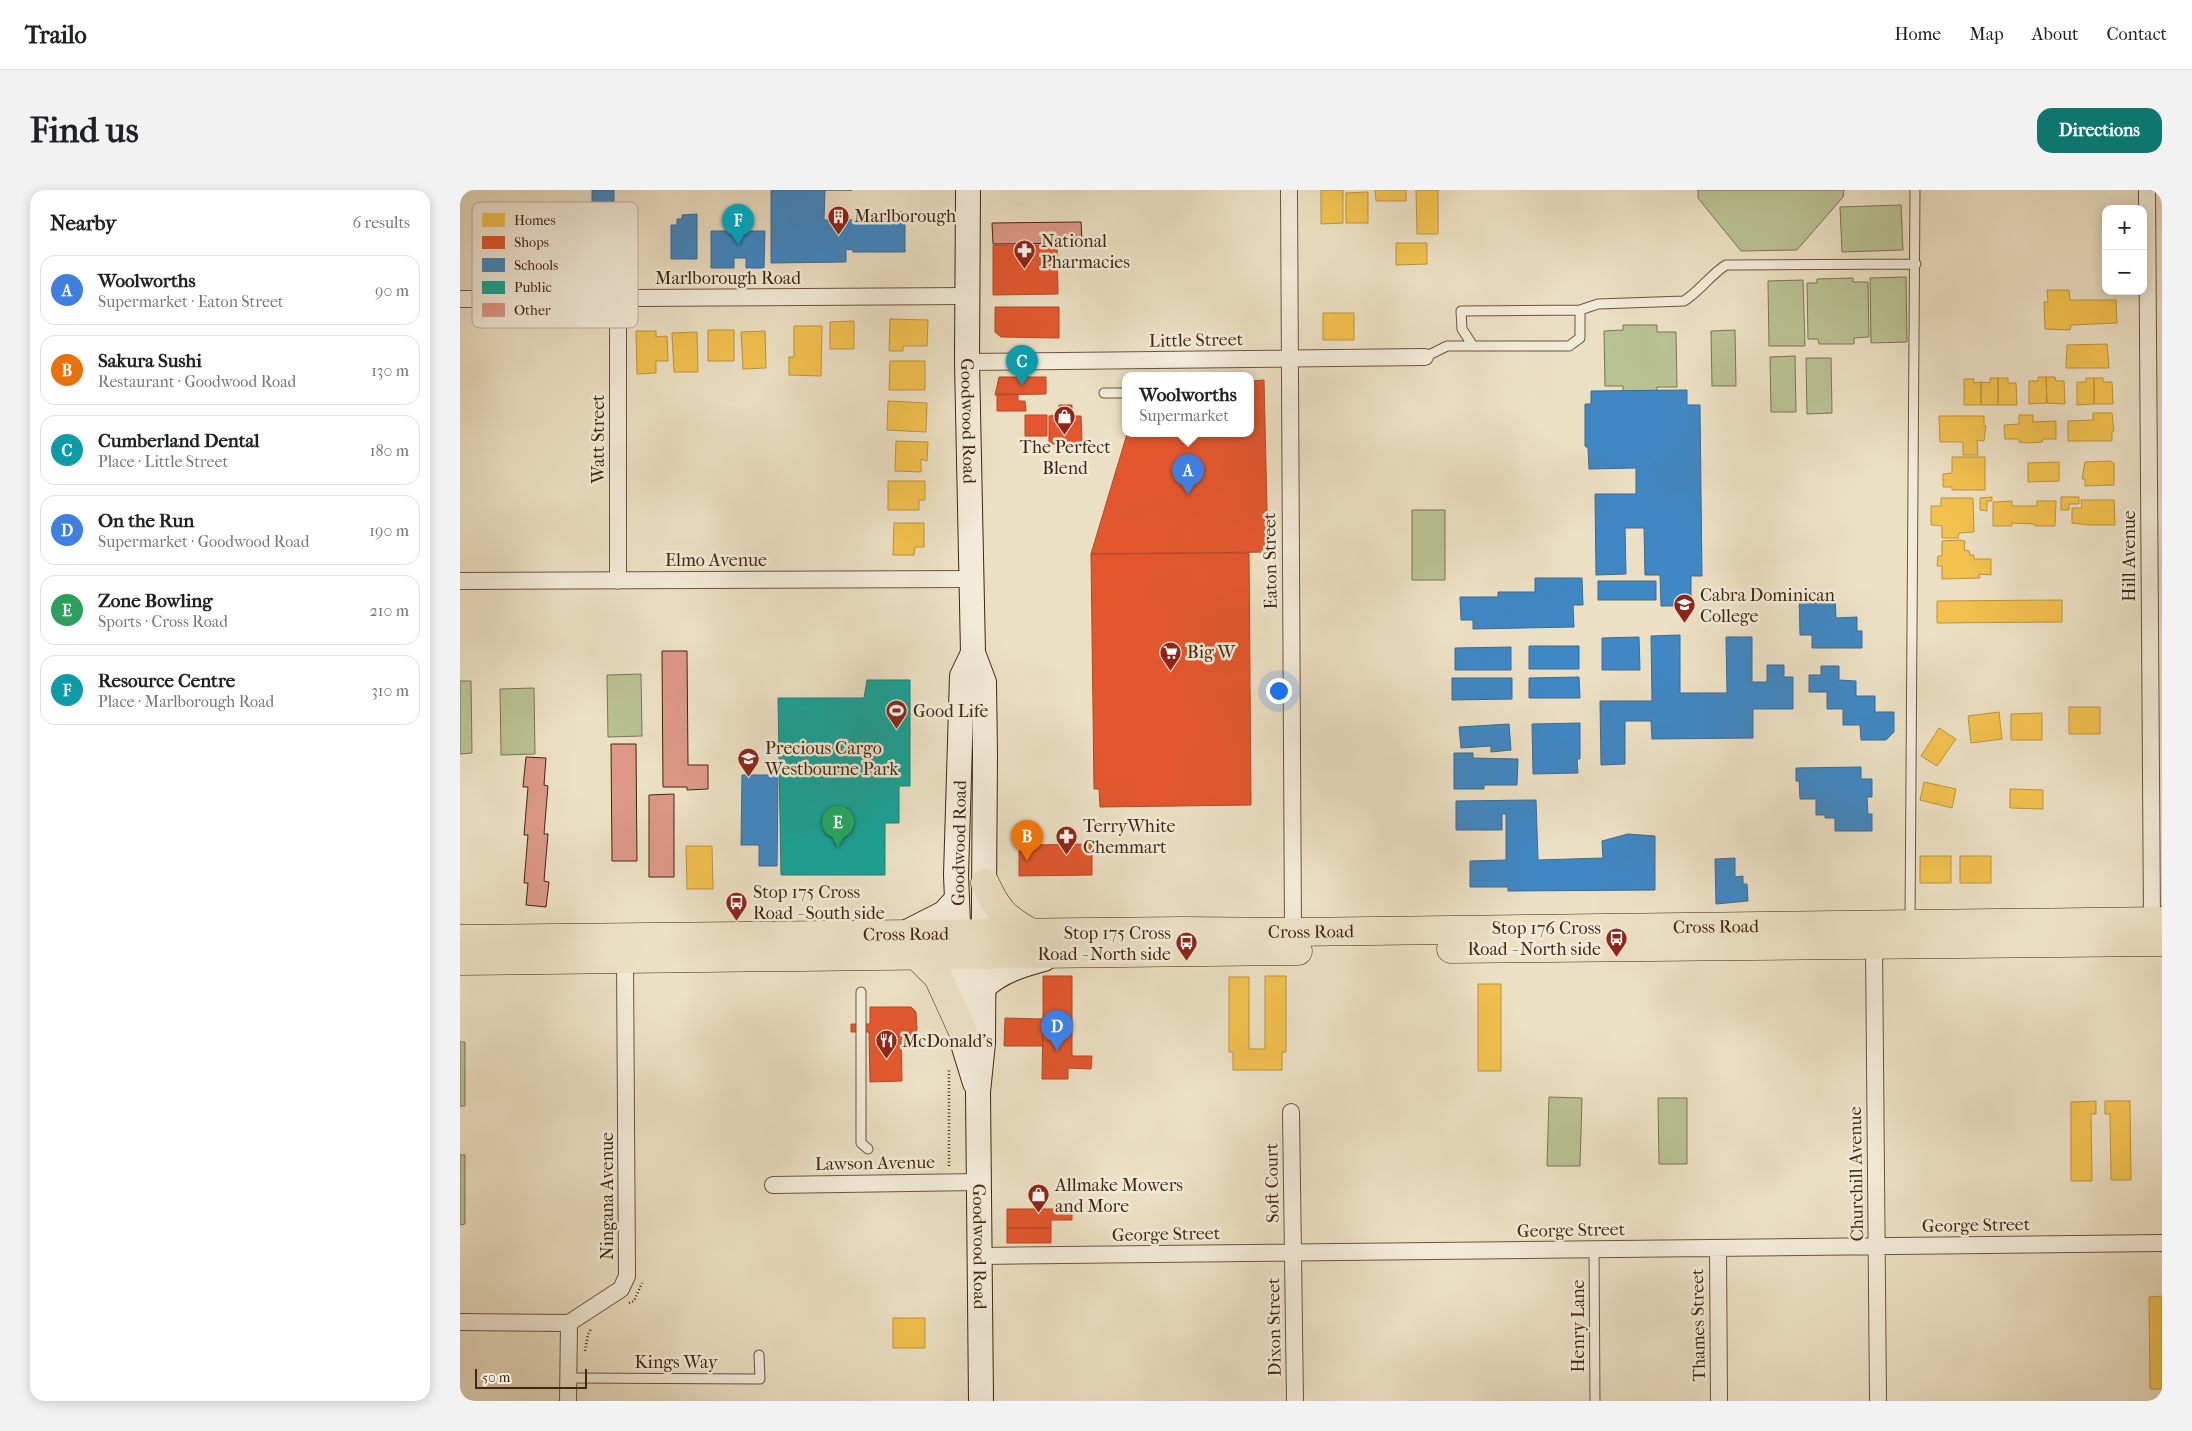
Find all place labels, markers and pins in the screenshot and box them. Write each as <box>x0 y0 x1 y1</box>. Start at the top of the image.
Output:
pin: F <box>722 204 754 245</box>
building icon: Marlborough <box>826 204 850 235</box>
place label: Marlborough <box>854 206 956 227</box>
place label: National Pharmacies <box>1041 231 1130 273</box>
pharmacy icon: National Pharmacies <box>1013 239 1037 270</box>
pin: C <box>1006 345 1038 386</box>
shop icon: The Perfect Blend <box>1053 405 1077 436</box>
place label: The Perfect Blend <box>1019 437 1111 479</box>
pin: A <box>1172 454 1204 495</box>
place label: Cabra Dominican College <box>1700 585 1836 627</box>
school or university icon: Cabra Dominican College <box>1672 593 1696 624</box>
supermarket icon: Big W <box>1159 640 1183 671</box>
place label: Big W <box>1187 642 1236 663</box>
sports icon: Good Life <box>885 699 909 730</box>
place label: Good Life <box>913 701 988 722</box>
place label: Precious Cargo Westbourne Park <box>764 738 899 780</box>
school or university icon: Precious Cargo Westbourne Park <box>737 746 761 777</box>
pin: E <box>822 806 854 847</box>
place label: TerryWhite Chemmart <box>1083 816 1176 858</box>
pin: B <box>1011 820 1043 861</box>
pharmacy icon: TerryWhite Chemmart <box>1055 824 1079 855</box>
place label: Stop 175 Cross Road - South side <box>753 882 885 924</box>
bus stop icon: Stop 175 Cross Road - South side <box>725 890 749 921</box>
place label: Stop 176 Cross Road - North side <box>1468 918 1601 960</box>
place label: Stop 175 Cross Road - North side <box>1038 923 1171 965</box>
bus stop icon: Stop 176 Cross Road - North side <box>1605 926 1629 957</box>
bus stop icon: Stop 175 Cross Road - North side <box>1175 931 1199 962</box>
pin: D <box>1041 1010 1073 1051</box>
restaurant icon: McDonald's <box>874 1029 898 1060</box>
place label: McDonald's <box>902 1031 993 1052</box>
place label: Allmake Mowers and More <box>1054 1175 1183 1217</box>
shop icon: Allmake Mowers and More <box>1027 1183 1051 1214</box>

